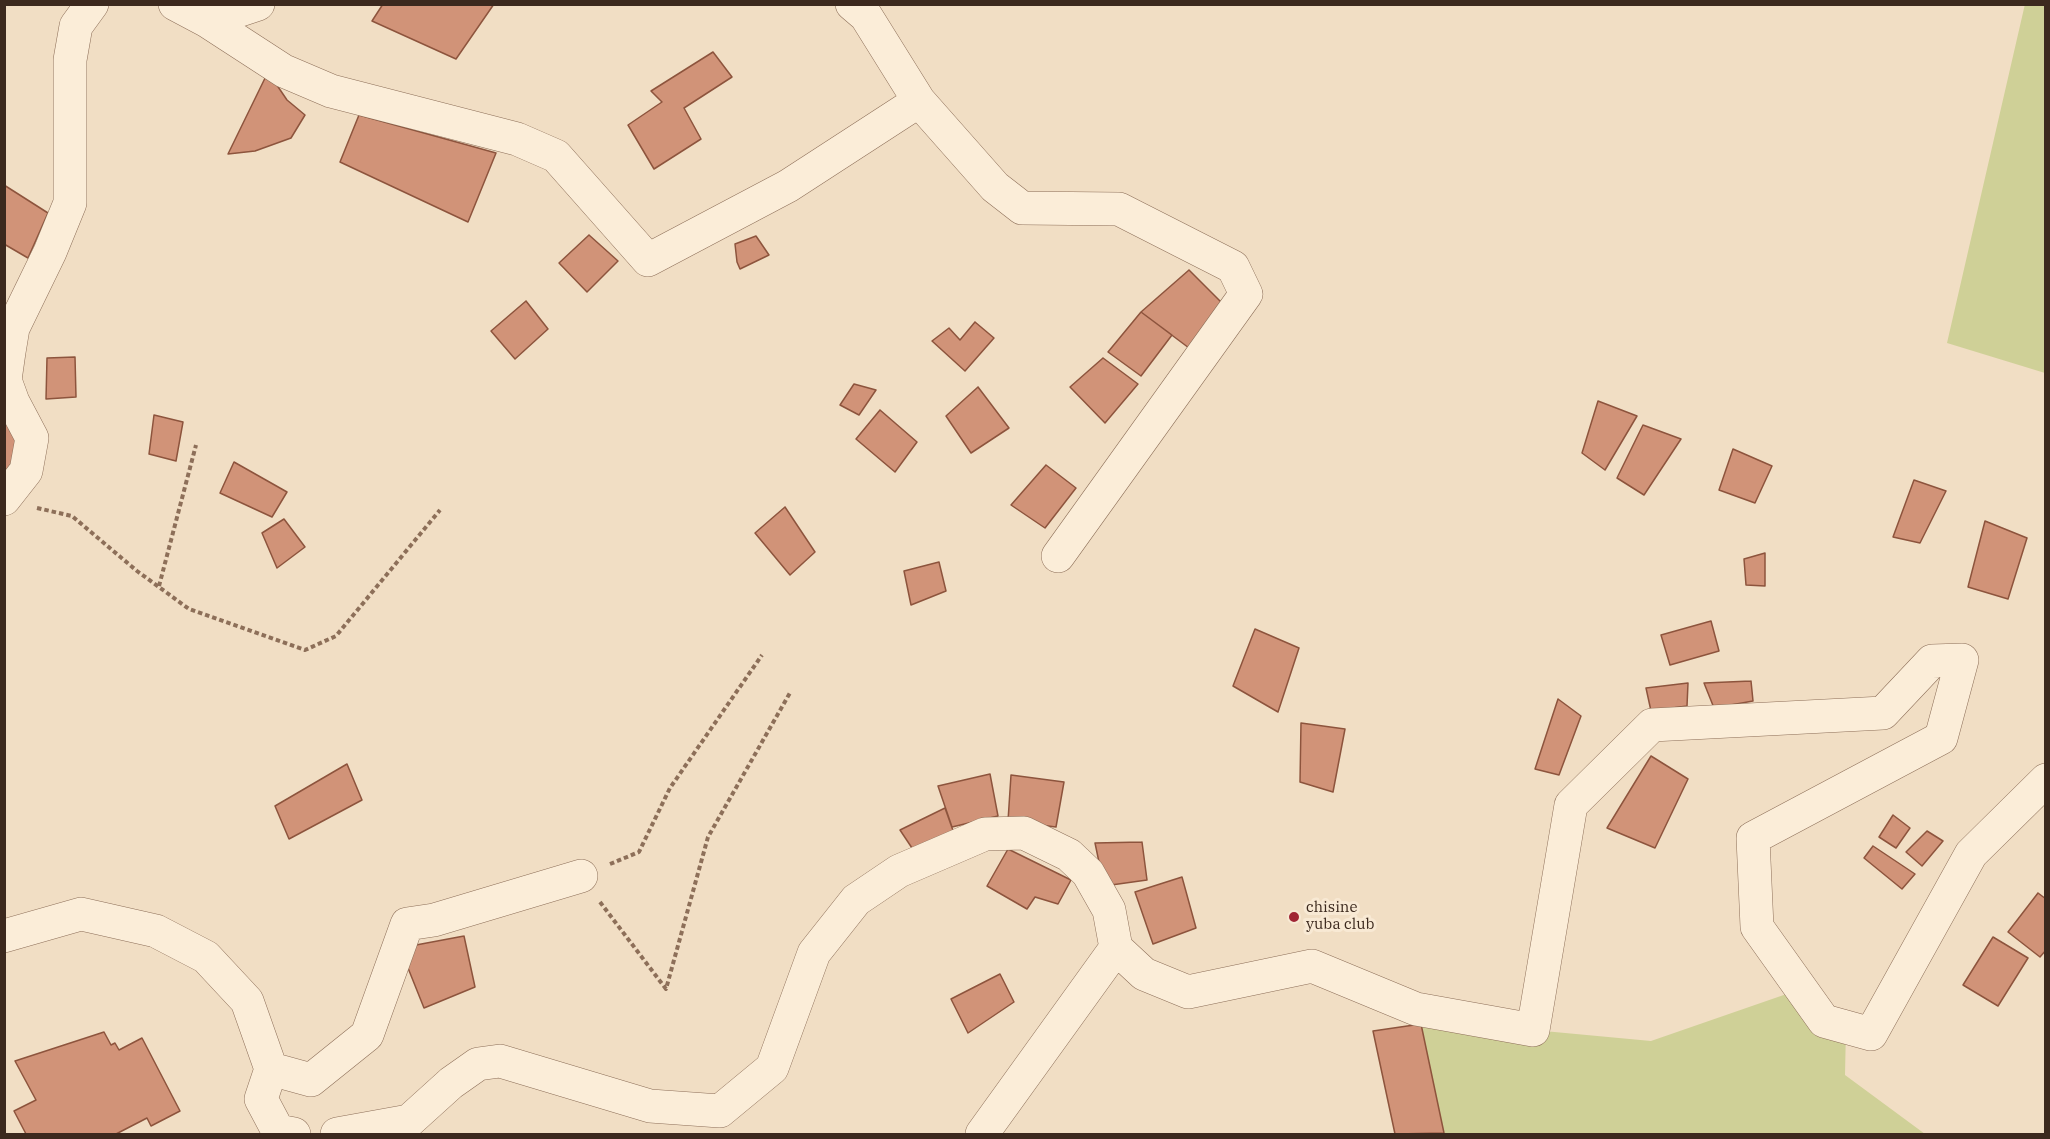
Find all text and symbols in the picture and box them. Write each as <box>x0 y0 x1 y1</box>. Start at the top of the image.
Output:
place label: chisine yuba club <box>1306 899 1375 934</box>
marker: chisine yuba club <box>1287 910 1301 924</box>

